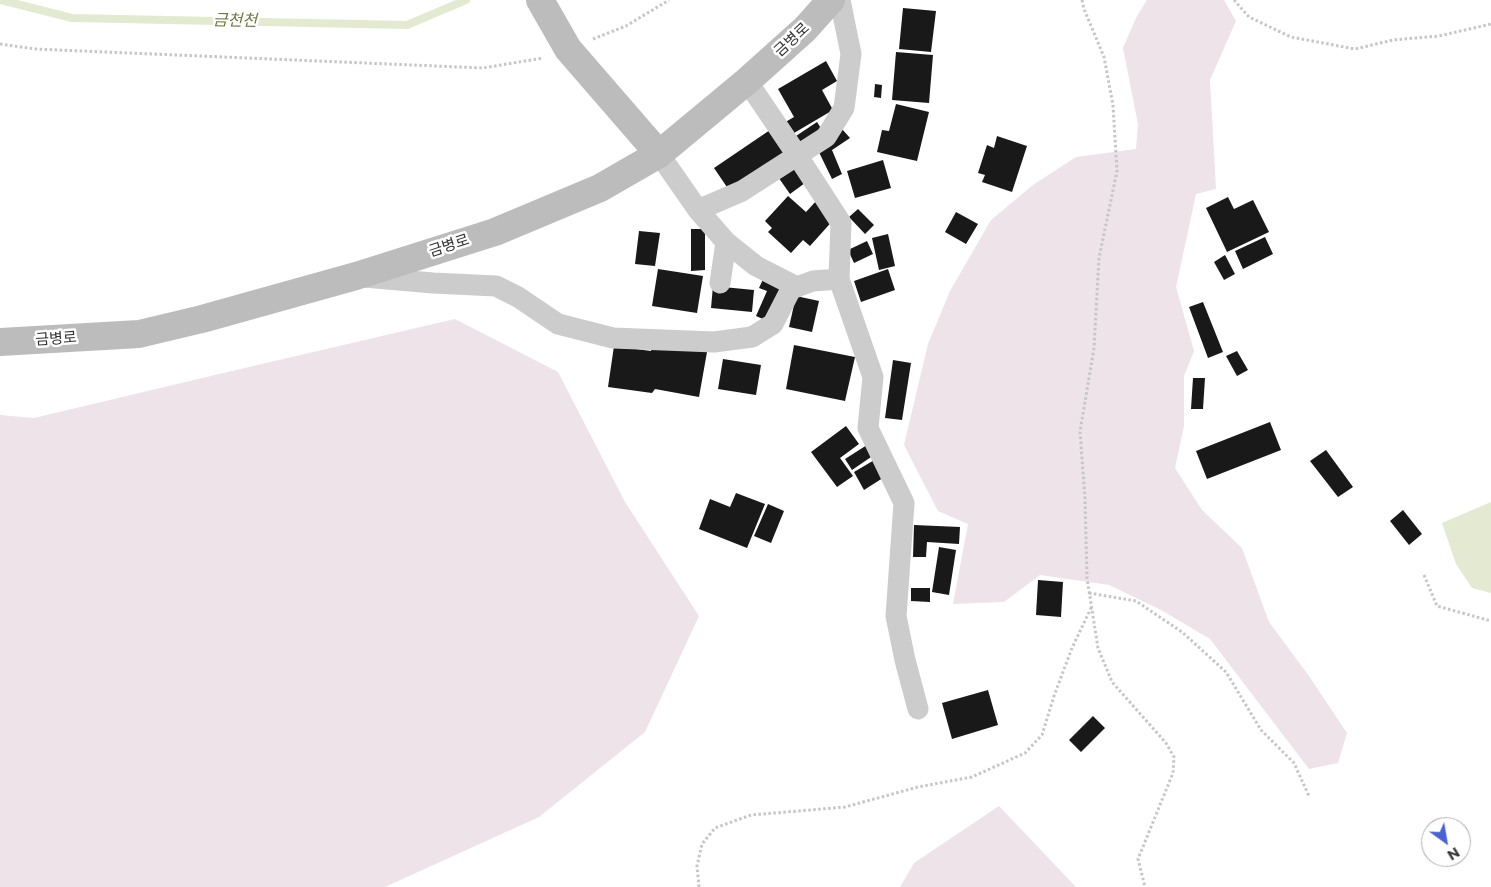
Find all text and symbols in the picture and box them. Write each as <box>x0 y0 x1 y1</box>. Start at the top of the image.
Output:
water label: 금천천 <box>213 11 257 31</box>
street label: 금병로 <box>771 19 813 61</box>
street label: 금병로 <box>427 231 471 261</box>
street label: 금병로 <box>35 329 77 349</box>
north arrow <box>1421 817 1471 867</box>
text: N <box>1444 843 1463 865</box>

